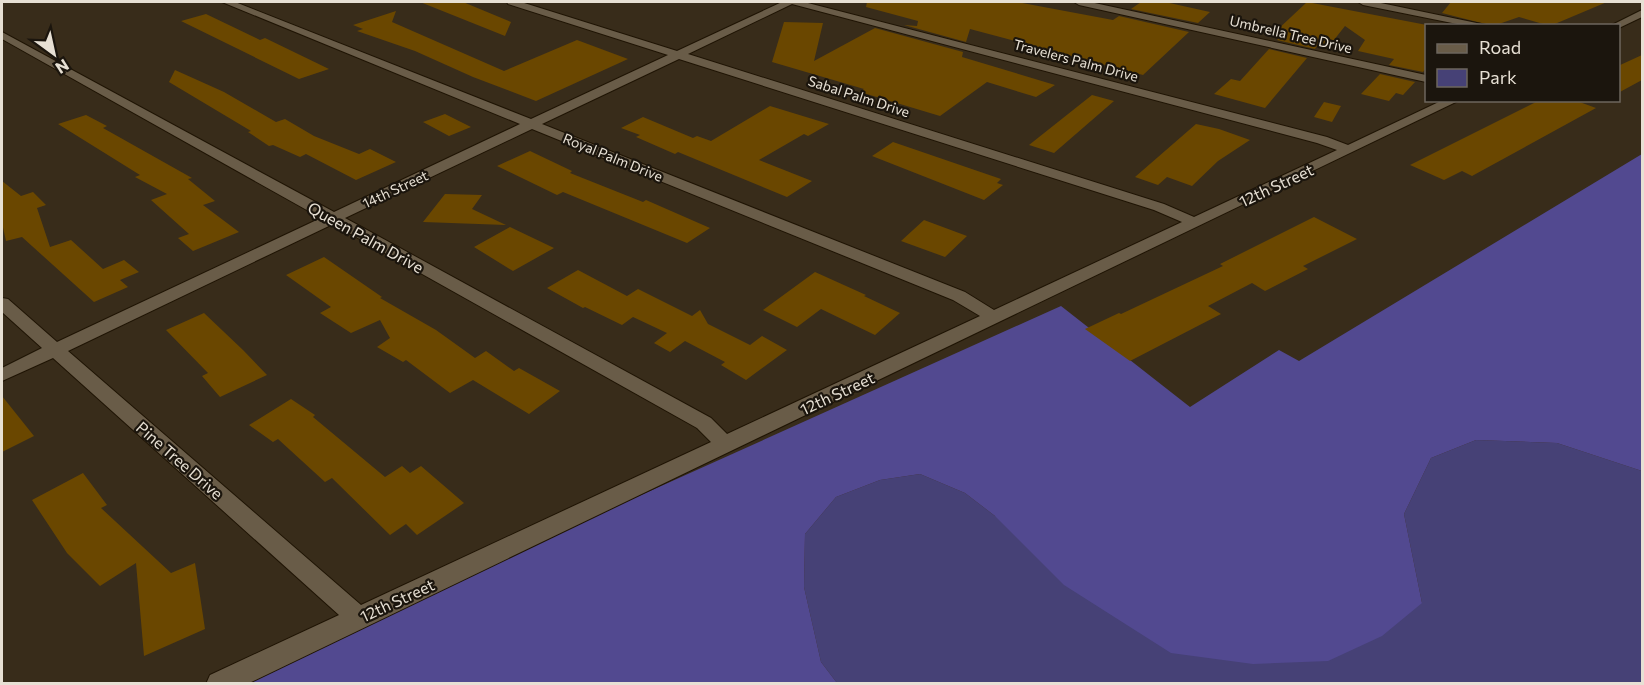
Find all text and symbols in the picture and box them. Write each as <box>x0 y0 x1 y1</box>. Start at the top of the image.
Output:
street label: Umbrella Tree Drive <box>1228 12 1354 56</box>
north arrow <box>24 24 84 84</box>
legend <box>1425 24 1620 102</box>
street label: Travelers Palm Drive <box>1012 35 1140 85</box>
text: Road <box>1479 36 1521 58</box>
text: N <box>52 56 73 78</box>
text: Park <box>1479 66 1517 88</box>
street label: Sabal Palm Drive <box>806 72 912 120</box>
street label: Royal Palm Drive <box>561 129 665 185</box>
street label: 12th Street <box>1236 159 1317 210</box>
street label: 14th Street <box>360 166 431 212</box>
street label: Queen Palm Drive <box>305 197 427 277</box>
street label: 12th Street <box>797 367 878 418</box>
street label: Pine Tree Drive <box>133 417 227 503</box>
street label: 12th Street <box>357 574 438 625</box>

